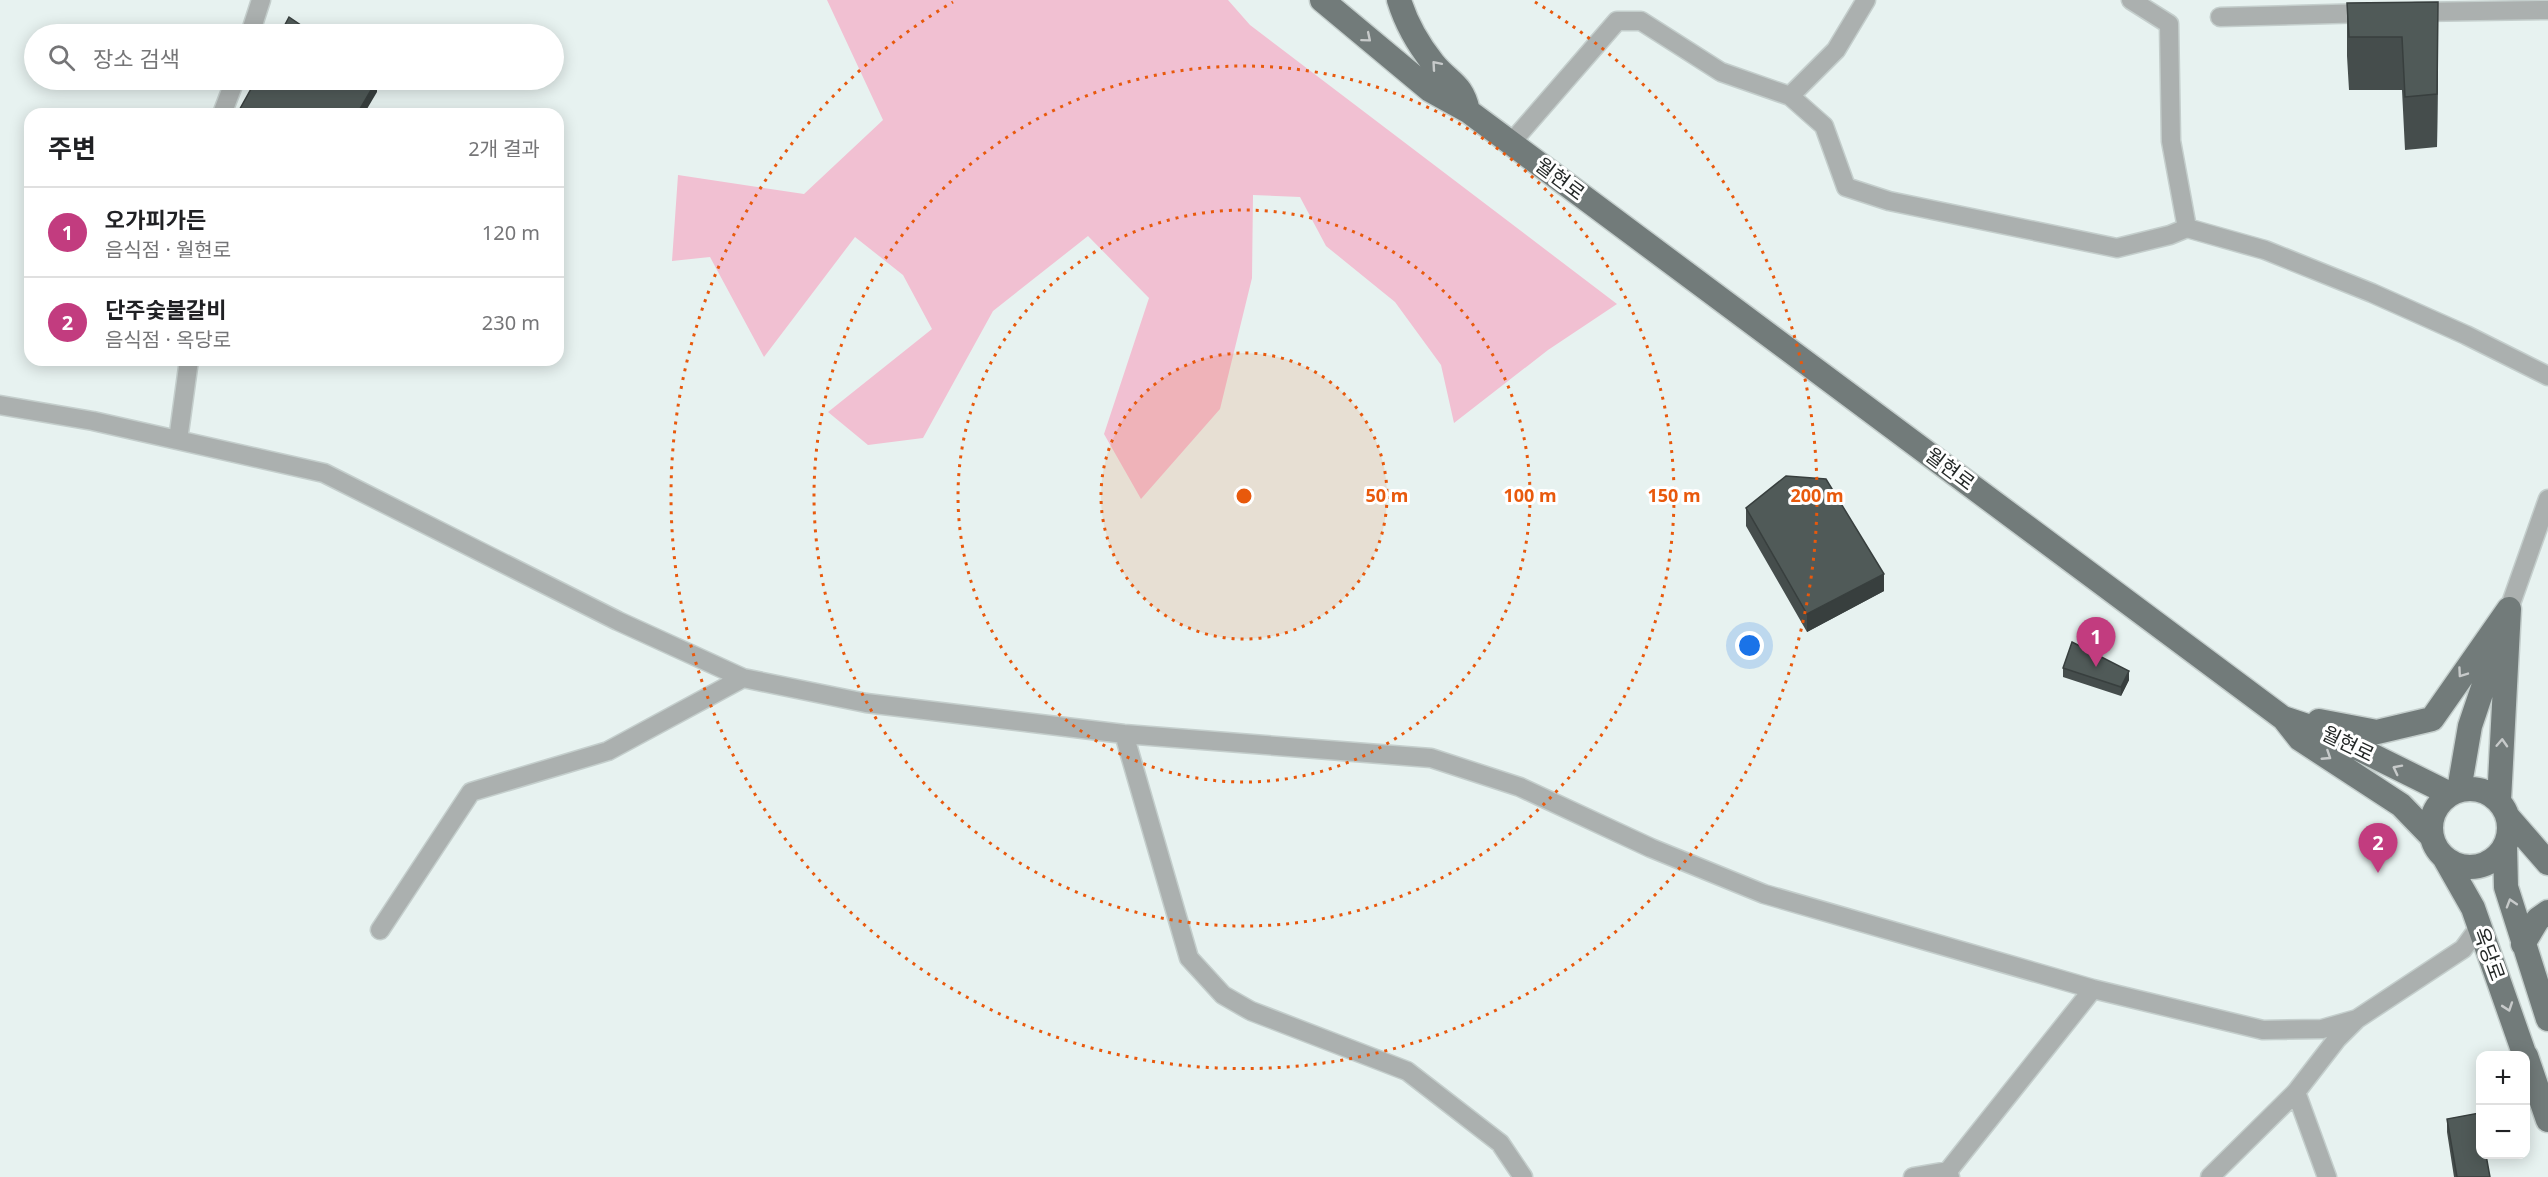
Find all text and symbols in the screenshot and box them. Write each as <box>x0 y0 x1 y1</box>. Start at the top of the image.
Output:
search box <box>24 24 564 90</box>
one-way arrow <box>1360 31 1371 42</box>
icon: search <box>45 41 78 74</box>
text: 장소 검색 <box>93 43 180 73</box>
one-way arrow <box>1432 61 1443 72</box>
text: 주변 <box>48 130 96 166</box>
text: 2개 결과 <box>468 135 540 162</box>
street label: 월현로 <box>1530 151 1590 206</box>
text: 오가피가든 <box>105 204 206 234</box>
text: 1 <box>62 219 73 246</box>
text: 120 m <box>482 219 540 246</box>
text: 음식점 · 월현로 <box>105 236 231 263</box>
text: 단주숯불갈비 <box>105 294 226 324</box>
text: 2 <box>62 309 73 336</box>
text: 230 m <box>482 309 540 336</box>
text: 음식점 · 옥당로 <box>105 326 231 353</box>
street label: 월현로 <box>1920 441 1980 496</box>
text: 50 m <box>1366 483 1408 507</box>
text: 100 m <box>1503 483 1557 507</box>
text: 150 m <box>1647 483 1701 507</box>
text: 200 m <box>1790 483 1844 507</box>
centre of rings <box>1234 486 1254 506</box>
pin: 1 <box>2076 618 2116 667</box>
your location <box>1735 631 1764 660</box>
one-way arrow <box>2458 667 2469 678</box>
street label: 월현로 <box>2317 719 2379 768</box>
one-way arrow <box>2495 739 2508 748</box>
one-way arrow <box>2320 749 2331 760</box>
one-way arrow <box>2393 765 2404 776</box>
pin: 2 <box>2358 824 2398 873</box>
one-way arrow <box>2506 898 2518 909</box>
street label: 옥당로 <box>2467 923 2512 984</box>
one-way arrow <box>2501 1001 2514 1012</box>
map controls <box>2476 1051 2530 1159</box>
button: + <box>2476 1051 2530 1105</box>
button: − <box>2476 1105 2530 1159</box>

